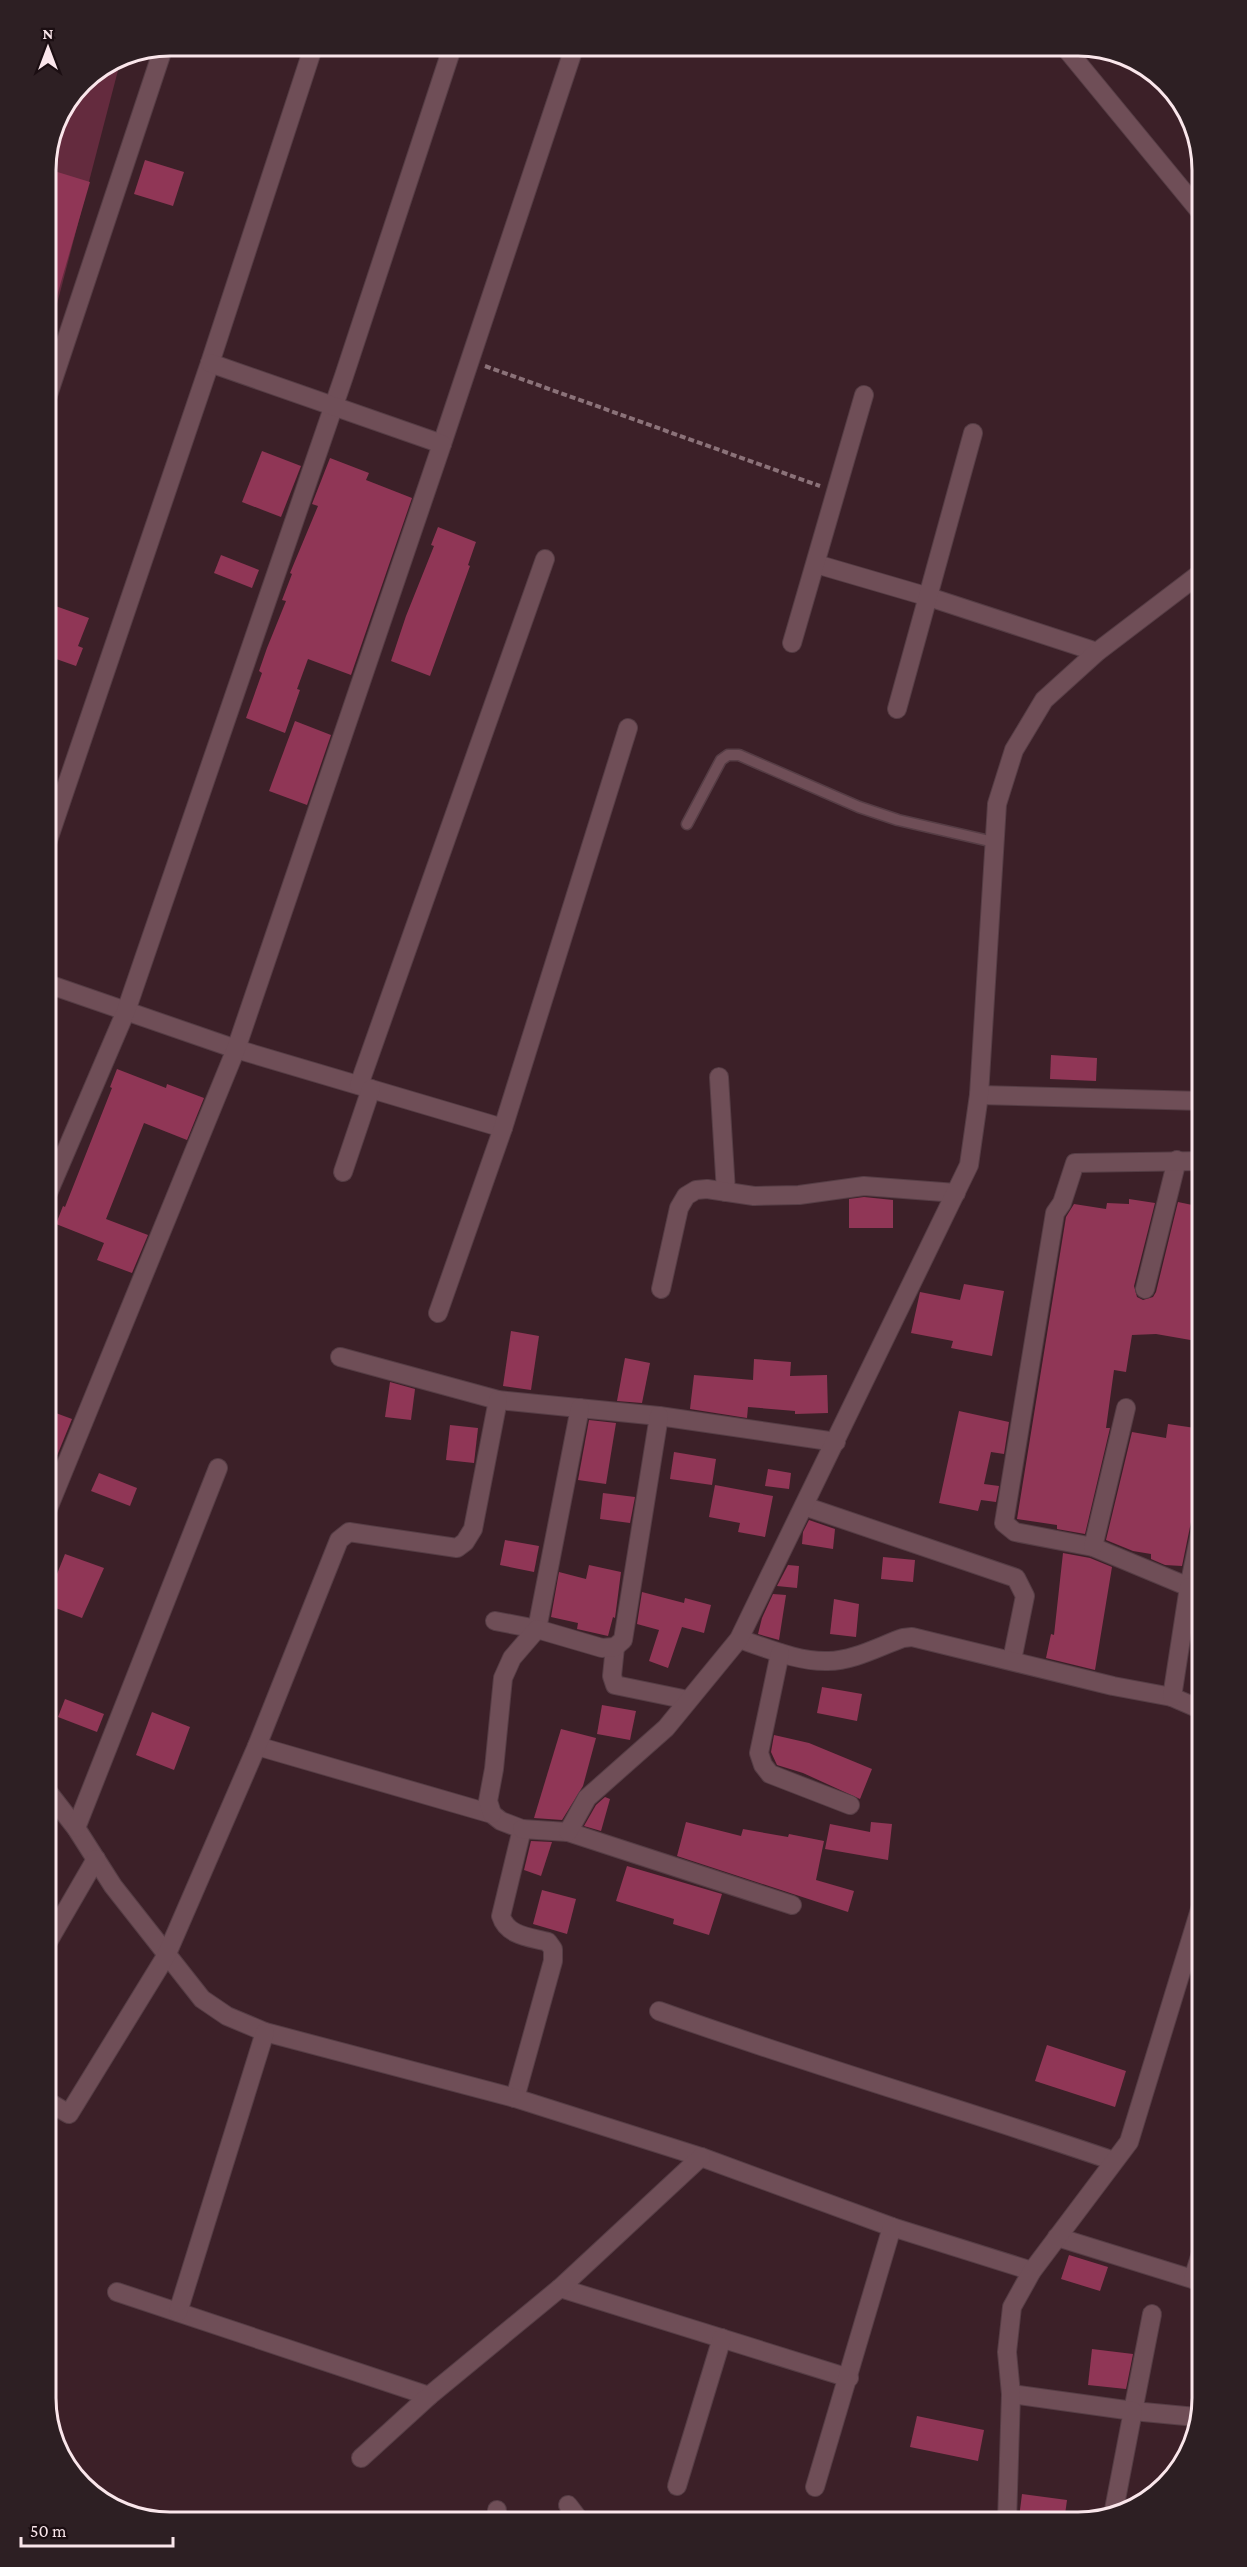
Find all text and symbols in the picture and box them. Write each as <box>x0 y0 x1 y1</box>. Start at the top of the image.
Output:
north arrow <box>18 18 78 78</box>
text: N <box>43 25 54 42</box>
scale bar <box>21 2510 172 2548</box>
text: 50 m <box>30 2521 67 2541</box>

